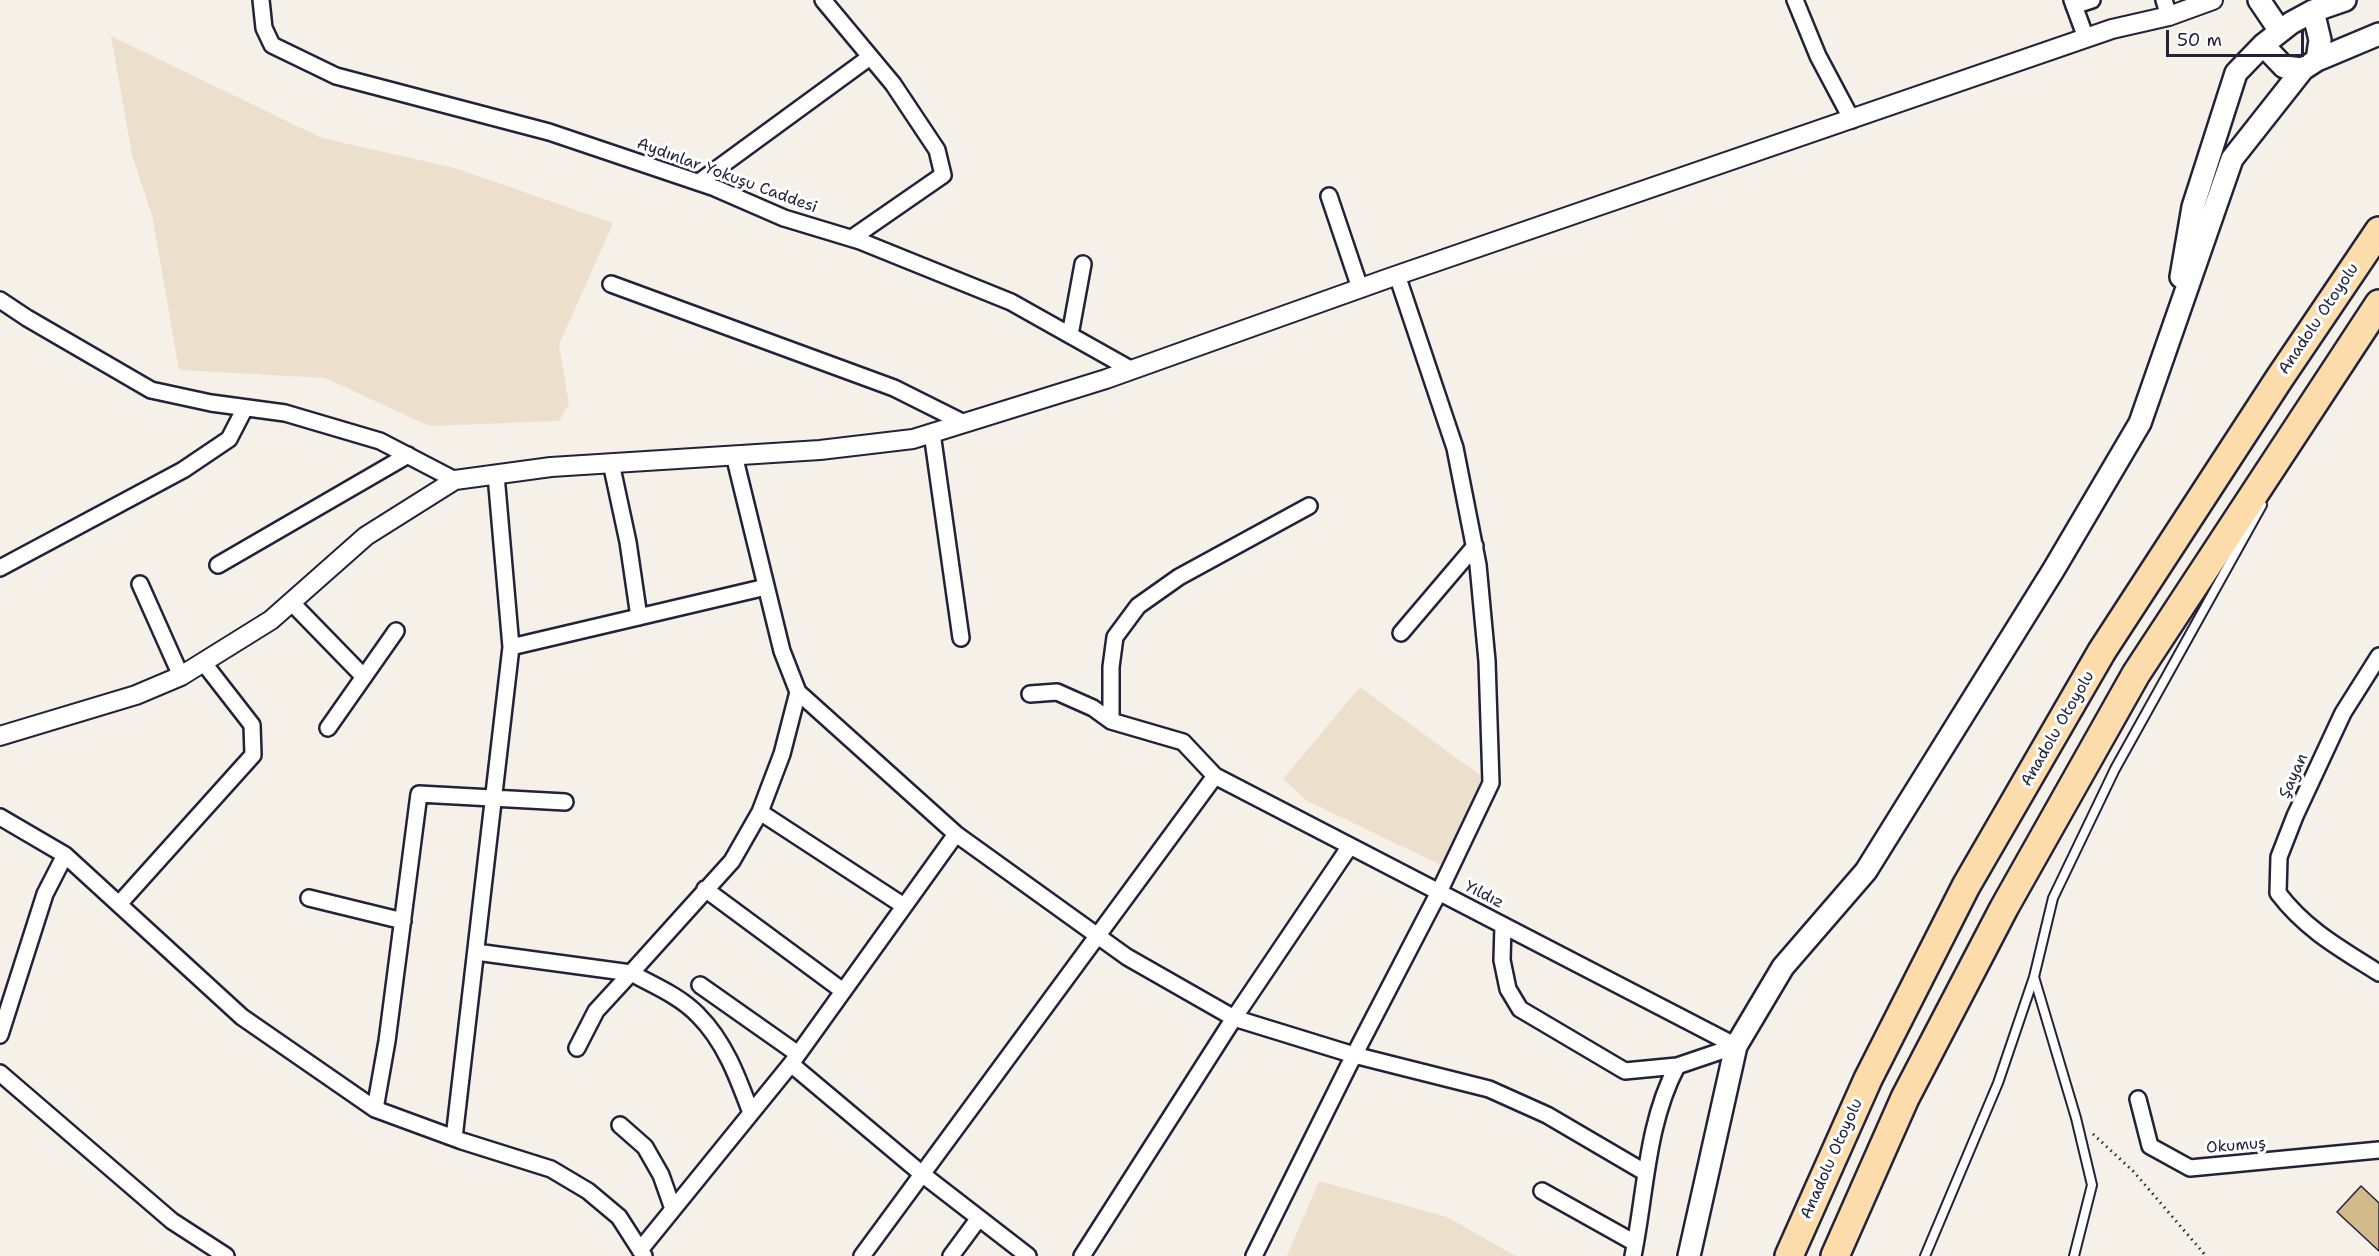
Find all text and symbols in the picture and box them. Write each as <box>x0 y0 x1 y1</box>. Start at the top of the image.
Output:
scale bar <box>2169 18 2307 56</box>
text: 50 m <box>2177 28 2222 52</box>
street label: Aydınlar Yokuşu Caddesi <box>634 134 820 218</box>
street label: Anadolu Otoyolu <box>2275 260 2363 378</box>
street label: Anadolu Otoyolu <box>2017 668 2099 790</box>
street label: Şayan <box>2275 751 2313 801</box>
street label: Yıldız <box>1461 877 1507 913</box>
street label: Anadolu Otoyolu <box>1797 1096 1867 1222</box>
street label: Okumuş <box>2205 1134 2267 1158</box>

